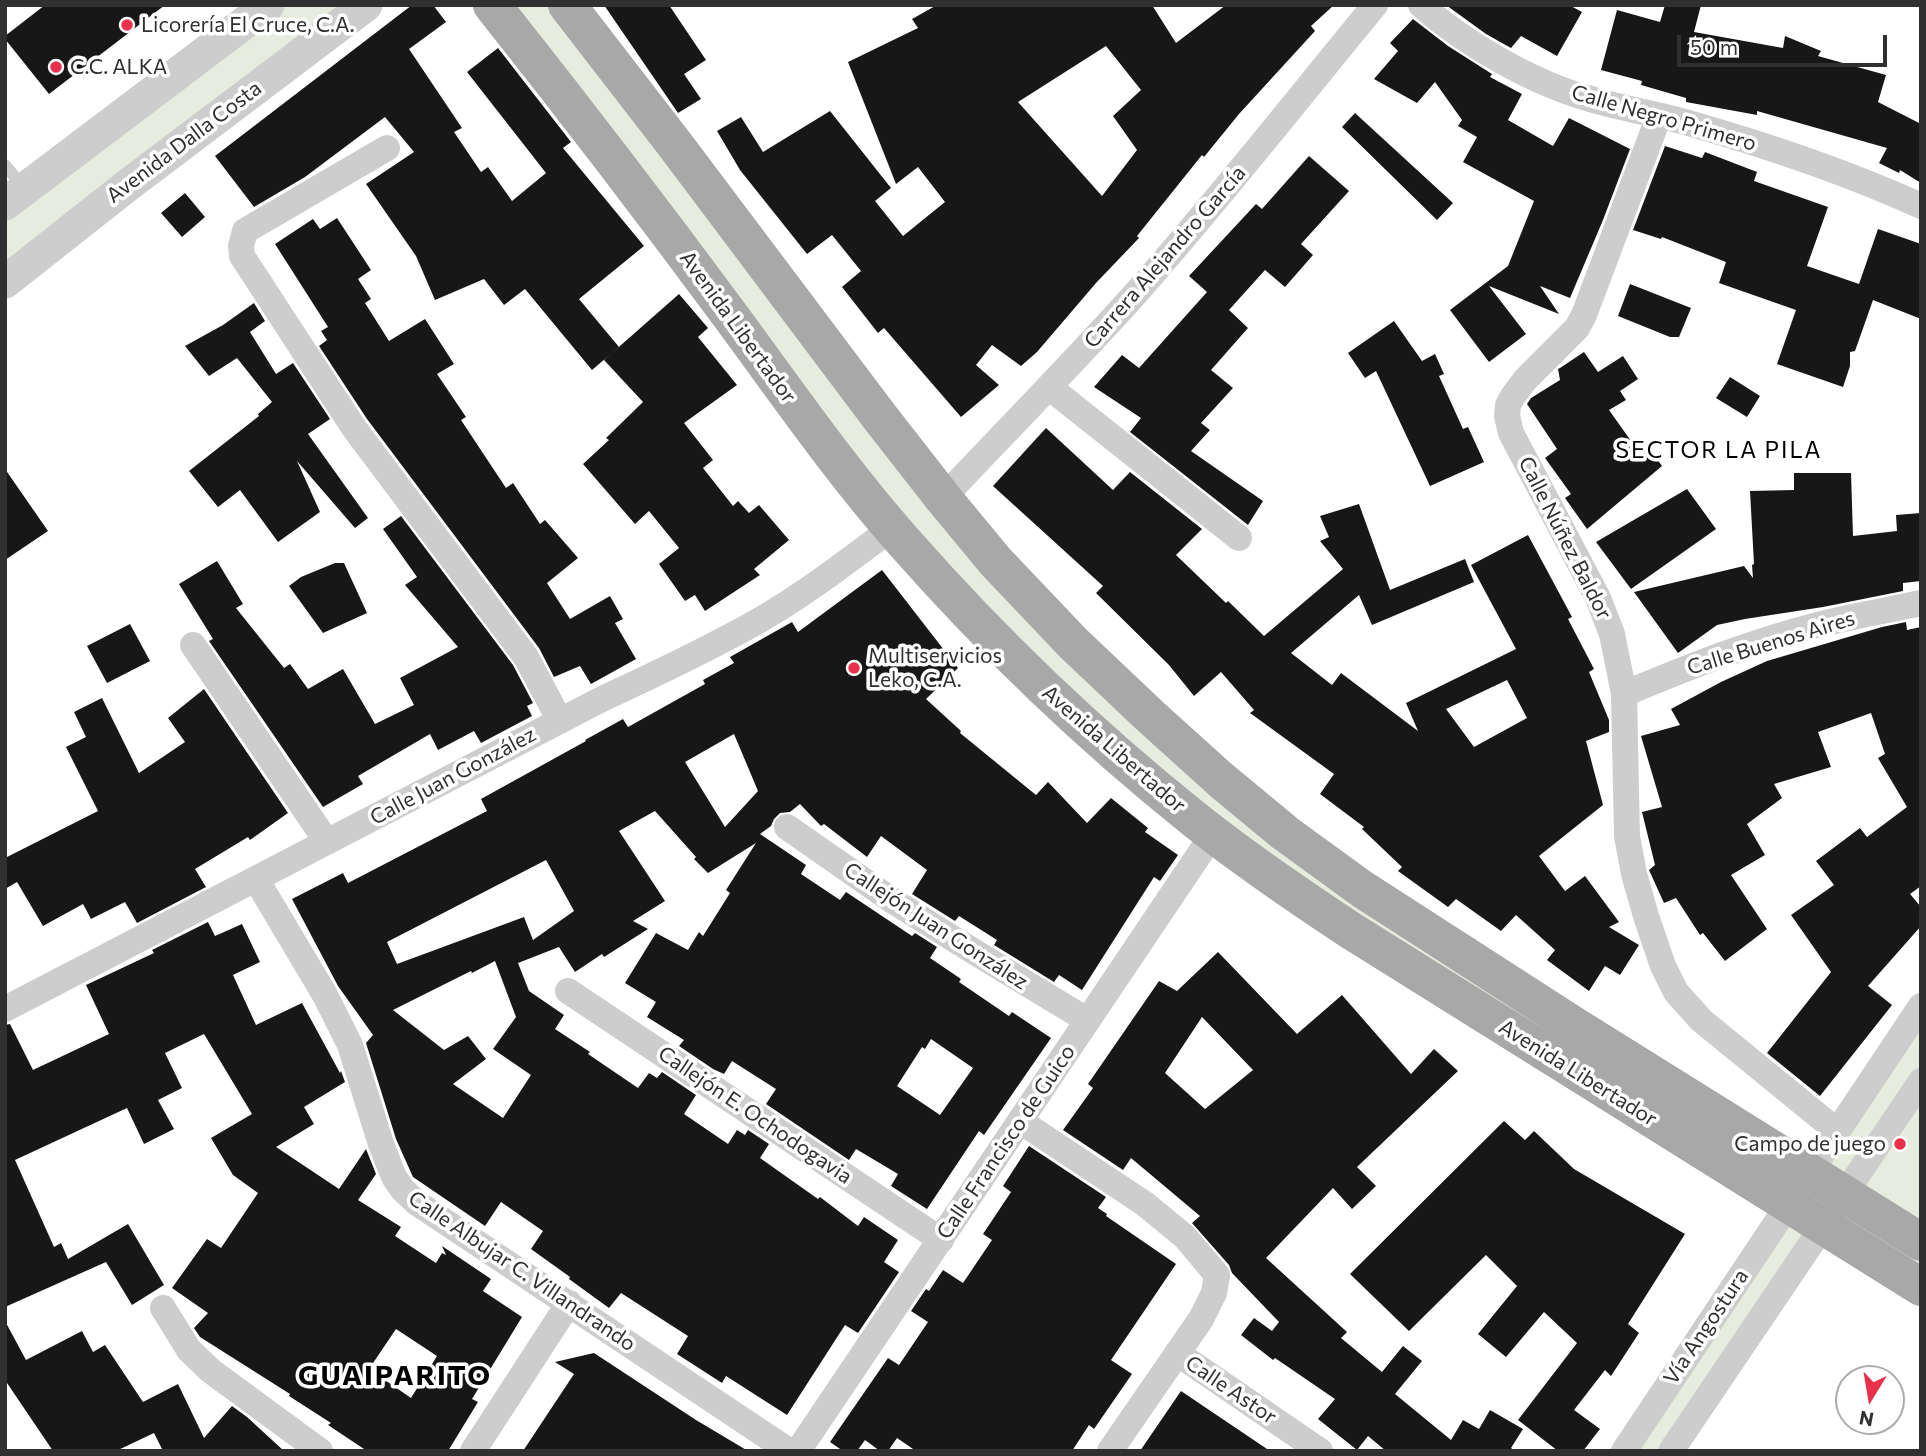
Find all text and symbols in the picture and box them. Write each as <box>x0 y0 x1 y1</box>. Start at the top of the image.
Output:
place label: Licorería El Cruce, C.A. <box>141 12 355 38</box>
marker: Licorería El Cruce, C.A. <box>119 17 135 33</box>
scale bar <box>1681 21 1891 65</box>
text: 50 m <box>1690 34 1738 59</box>
place label: C.C. ALKA <box>70 54 167 80</box>
marker: C.C. ALKA <box>48 59 64 75</box>
street label: Avenida Dalla Costa <box>101 75 267 209</box>
street label: Calle Negro Primero <box>1569 80 1759 156</box>
street label: Carrera Alejandro García <box>1079 161 1251 353</box>
street label: Avenida Libertador <box>674 246 802 408</box>
district label: SECTOR LA PILA <box>1617 436 1821 464</box>
street label: Calle Núñez Baldor <box>1513 452 1617 624</box>
street label: Calle Buenos Aires <box>1684 606 1858 680</box>
place label: Multiservicios Leko, C.A. <box>868 643 1002 693</box>
marker: Multiservicios Leko, C.A. <box>846 660 862 676</box>
street label: Avenida Libertador <box>1037 680 1191 818</box>
street label: Calle Juan González <box>366 722 540 830</box>
street label: Callejón Juan González <box>839 857 1033 995</box>
street label: Avenida Libertador <box>1494 1014 1662 1132</box>
street label: Calle Francisco de Guico <box>932 1040 1080 1244</box>
street label: Callejón E. Ochodogavia <box>653 1041 857 1189</box>
place label: Campo de juego <box>1734 1131 1886 1157</box>
marker: Campo de juego <box>1892 1136 1908 1152</box>
street label: Calle Albujar C. Villandrando <box>404 1185 640 1357</box>
street label: Vía Angostura <box>1658 1265 1754 1389</box>
street label: Calle Astor <box>1181 1350 1281 1430</box>
district label: GUAIPARITO <box>299 1359 491 1393</box>
north arrow <box>1835 1365 1905 1435</box>
text: N <box>1857 1406 1875 1432</box>

